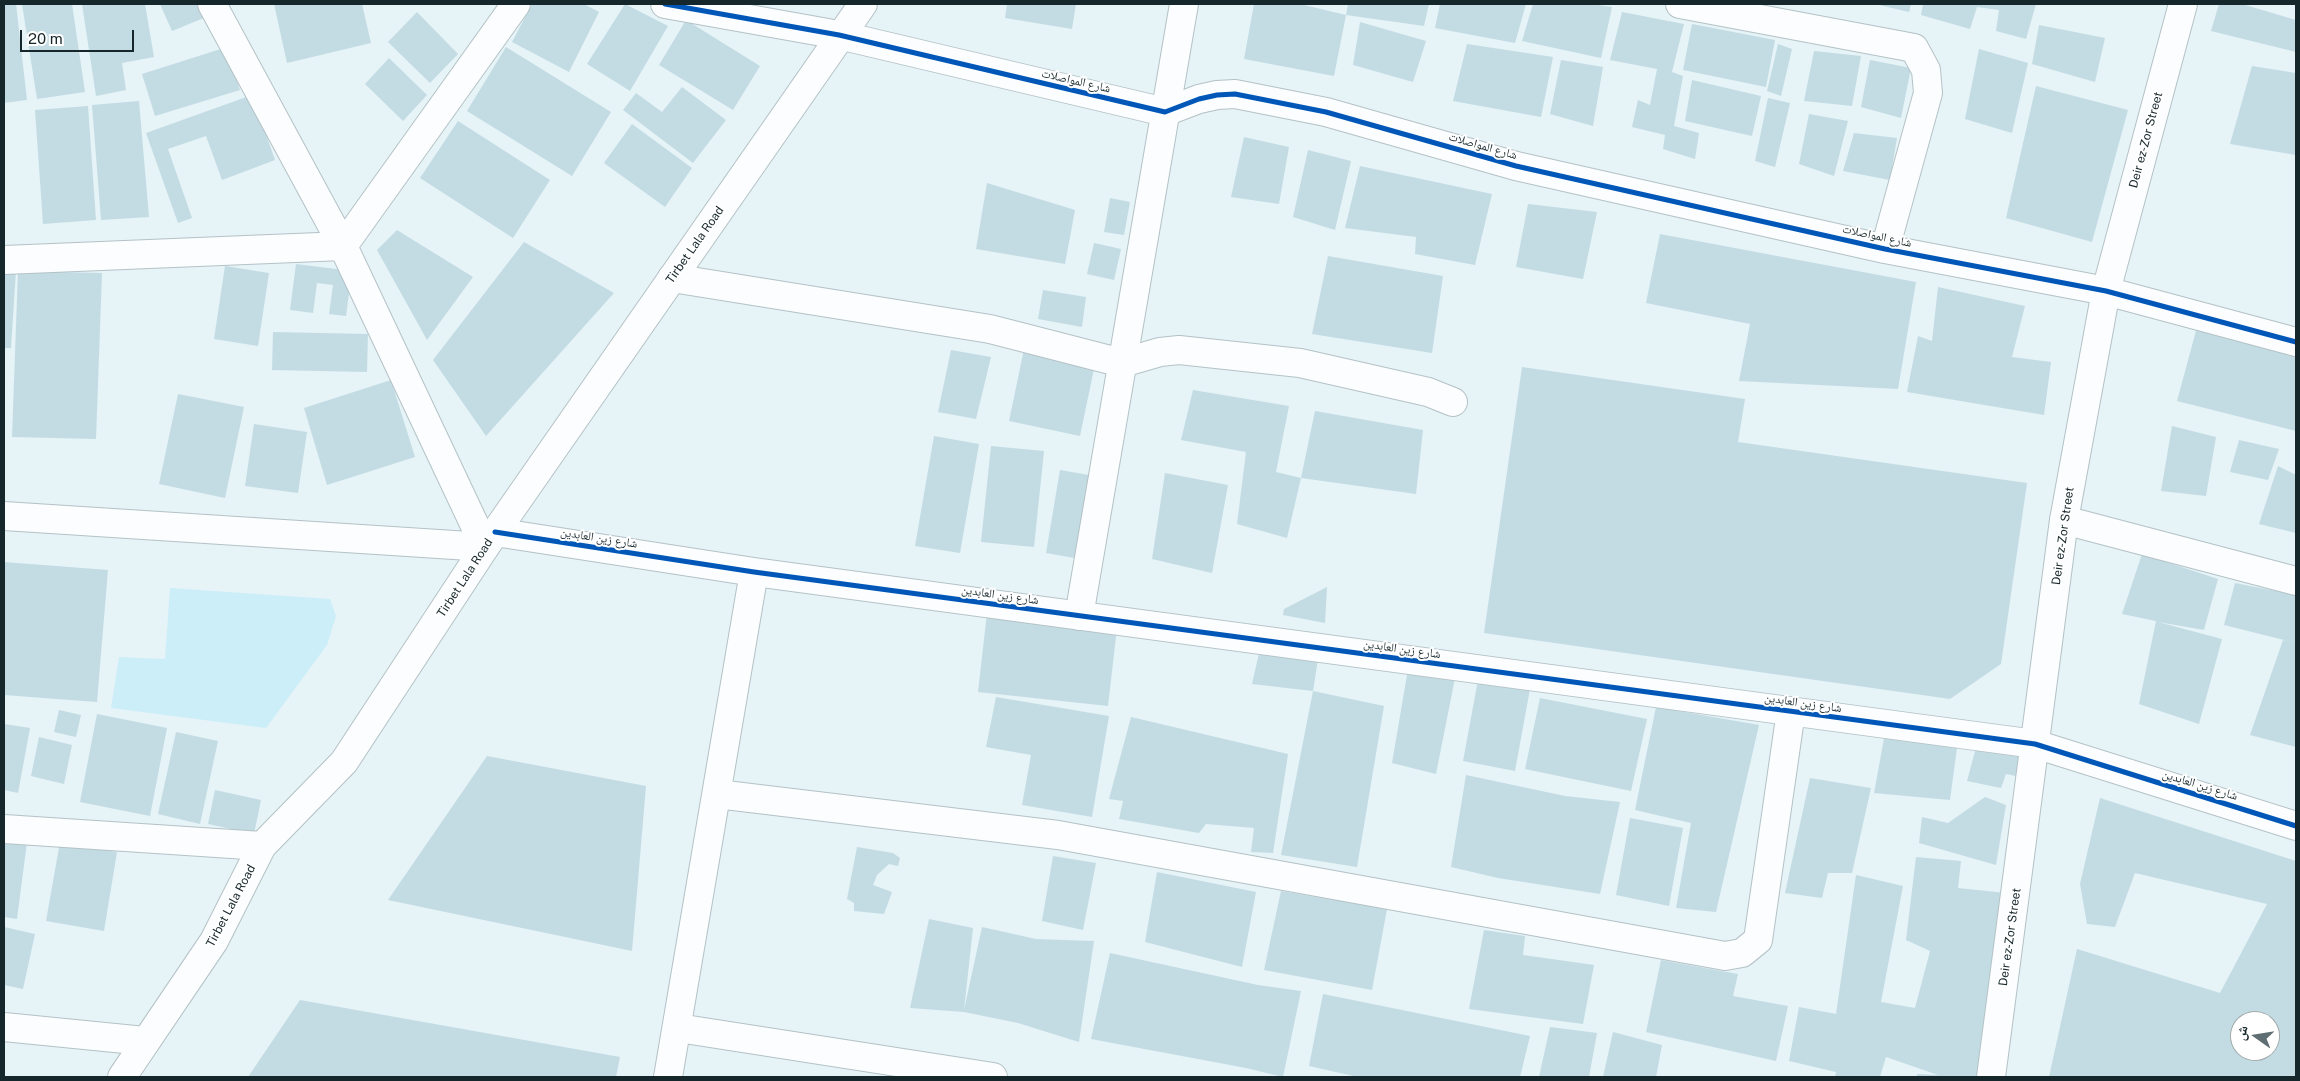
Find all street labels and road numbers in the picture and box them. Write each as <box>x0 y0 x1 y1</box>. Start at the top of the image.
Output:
street label: شارع المواصلات <box>1040 66 1112 96</box>
street label: Deir ez-Zor Street <box>2126 90 2166 190</box>
street label: شارع المواصلات <box>1447 129 1519 163</box>
street label: Tirbet Lala Road <box>663 204 727 286</box>
street label: شارع المواصلات <box>1841 222 1913 250</box>
street label: Deir ez-Zor Street <box>2049 486 2077 586</box>
street label: شارع زين العابدين <box>559 525 639 551</box>
street label: Tirbet Lala Road <box>434 536 496 620</box>
street label: شارع زين العابدين <box>960 582 1040 608</box>
street label: شارع زين العابدين <box>1362 636 1442 662</box>
street label: شارع زين العابدين <box>1763 690 1843 716</box>
street label: شارع زين العابدين <box>2161 767 2239 803</box>
street label: Tirbet Lala Road <box>203 862 259 950</box>
street label: Deir ez-Zor Street <box>1996 887 2024 987</box>

